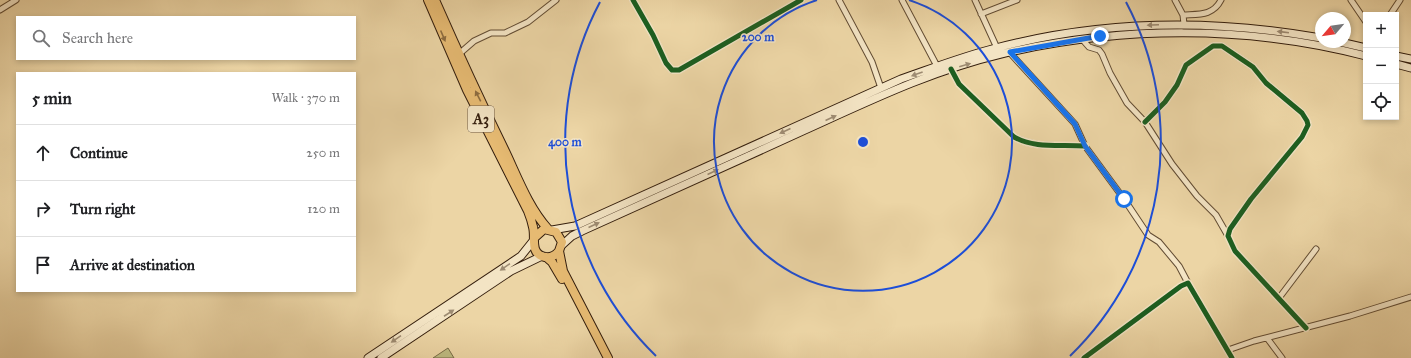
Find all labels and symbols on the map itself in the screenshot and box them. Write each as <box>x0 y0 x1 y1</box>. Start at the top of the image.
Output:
north arrow <box>1315 12 1351 48</box>
one-way arrow <box>1146 22 1159 28</box>
route end <box>1091 27 1109 45</box>
one-way arrow <box>1276 29 1289 35</box>
one-way arrow <box>440 30 446 41</box>
text: 200 m <box>742 30 775 44</box>
one-way arrow <box>959 62 971 68</box>
one-way arrow <box>910 71 922 77</box>
one-way arrow <box>475 90 481 102</box>
road number: A3 <box>468 106 494 132</box>
one-way arrow <box>825 115 837 121</box>
one-way arrow <box>779 128 790 134</box>
text: 400 m <box>548 135 583 150</box>
centre of rings <box>856 135 870 149</box>
one-way arrow <box>707 169 718 175</box>
route start <box>1115 190 1133 208</box>
one-way arrow <box>588 222 600 229</box>
one-way arrow <box>499 263 510 271</box>
one-way arrow <box>444 309 454 317</box>
one-way arrow <box>391 335 402 343</box>

